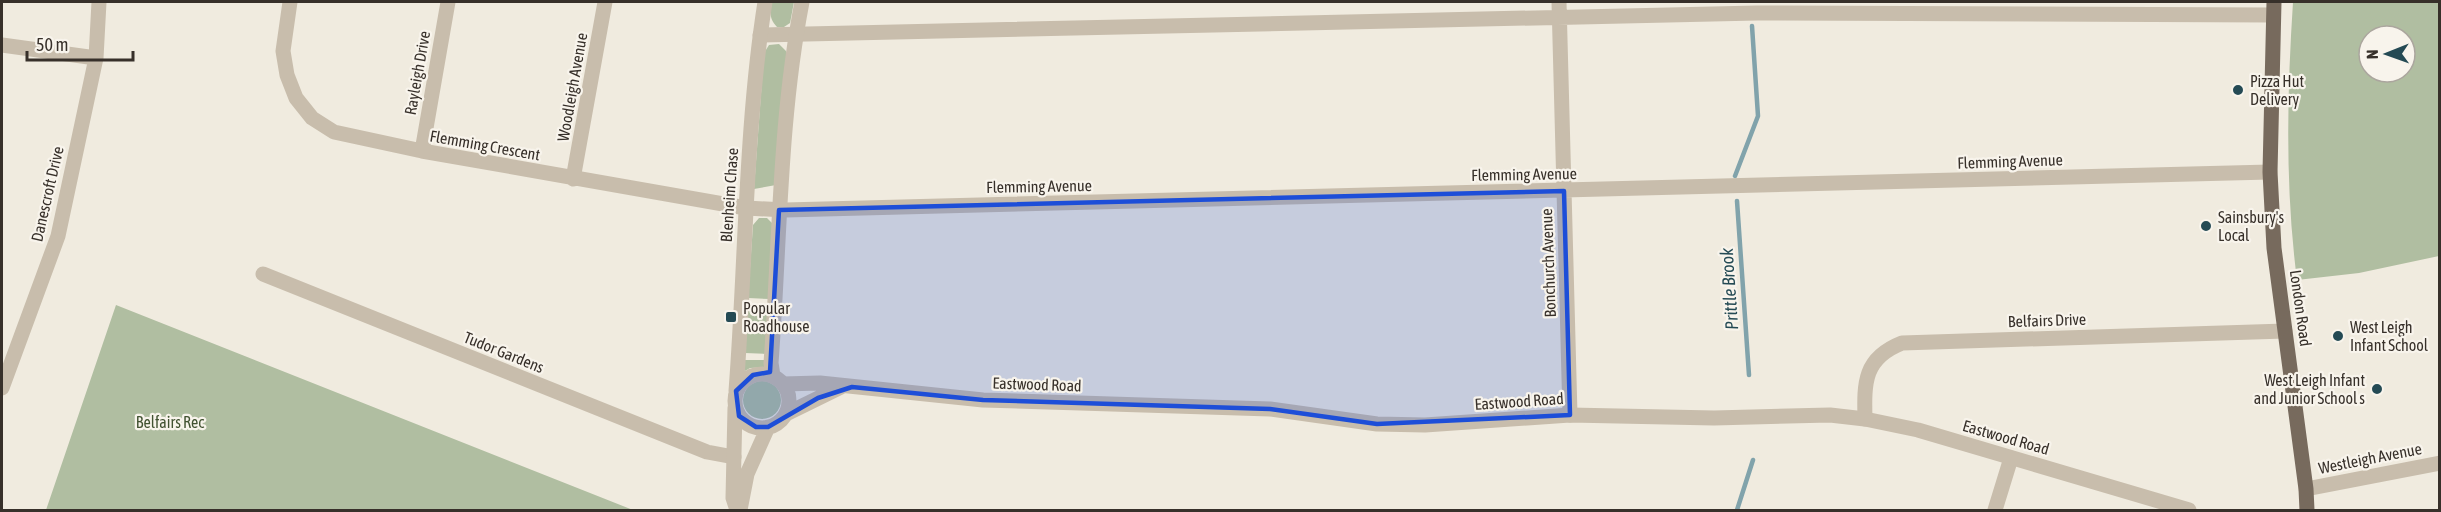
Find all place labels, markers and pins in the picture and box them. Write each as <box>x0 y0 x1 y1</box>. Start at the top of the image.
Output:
place label: Pizza Hut Delivery <box>2250 72 2304 109</box>
marker: Pizza Hut Delivery <box>2231 83 2245 97</box>
place label: Sainsbury's Local <box>2218 208 2284 244</box>
marker: Sainsbury's Local <box>2199 219 2213 233</box>
place label: Popular Roadhouse <box>743 299 809 335</box>
marker: Popular Roadhouse <box>724 310 738 324</box>
place label: West Leigh Infant School <box>2350 318 2429 354</box>
marker: West Leigh Infant School <box>2331 329 2345 343</box>
place label: West Leigh Infant and Junior School s <box>2254 371 2365 407</box>
marker: West Leigh Infant and Junior School s <box>2370 382 2384 396</box>

